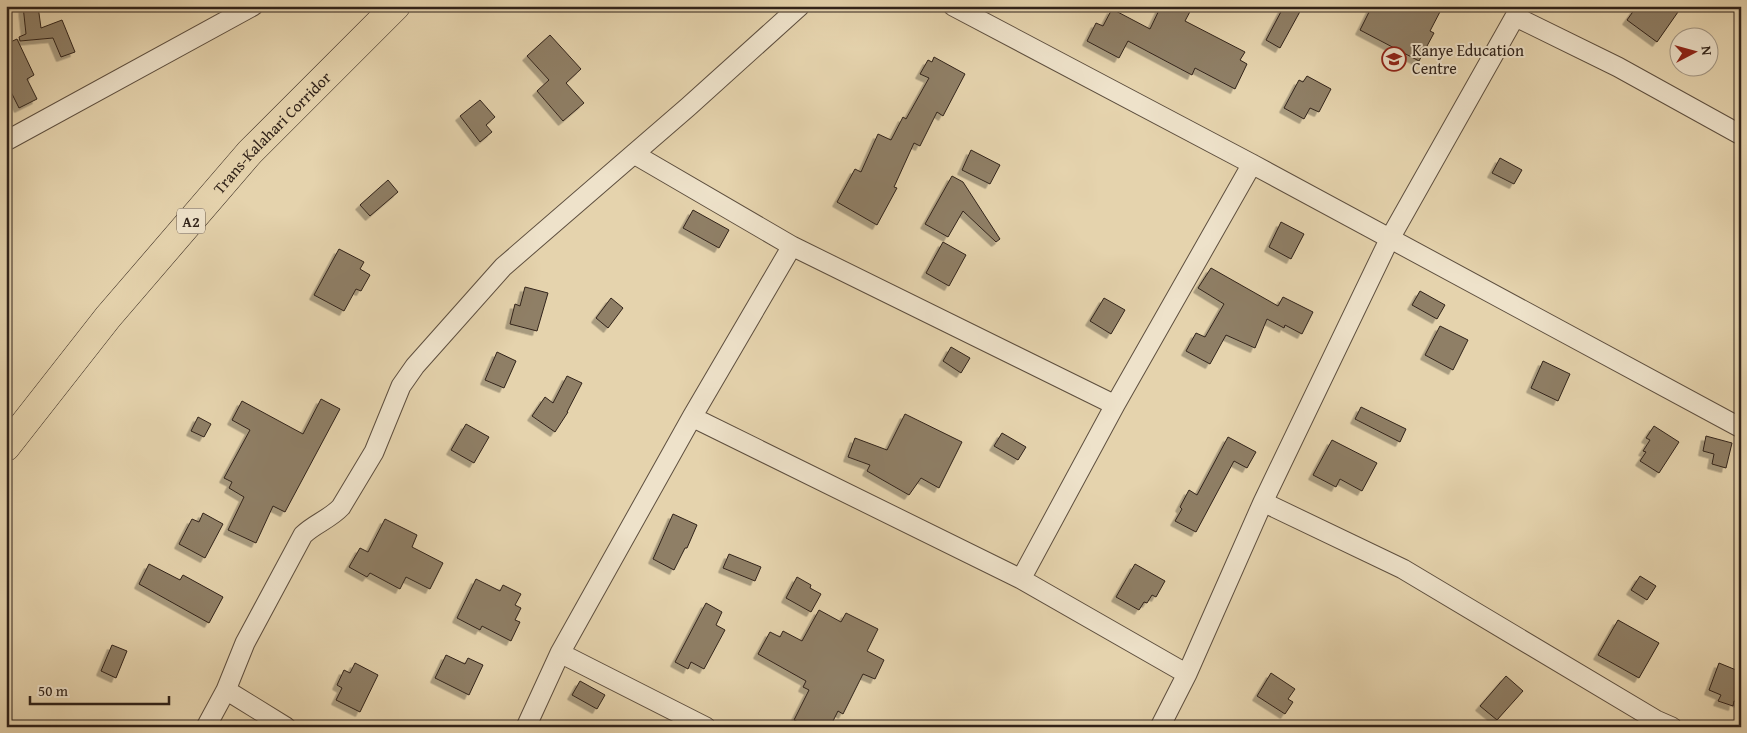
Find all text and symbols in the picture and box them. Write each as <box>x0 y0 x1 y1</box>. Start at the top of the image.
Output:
north arrow <box>1670 28 1720 78</box>
place label: Kanye Education Centre <box>1412 38 1524 80</box>
text: N <box>1696 45 1717 57</box>
school or university icon: Kanye Education Centre <box>1381 46 1407 72</box>
street label: Trans-Kalahari Corridor <box>207 65 337 199</box>
road number: A2 <box>177 208 205 234</box>
scale bar <box>30 673 169 705</box>
text: 50 m <box>38 680 69 701</box>

